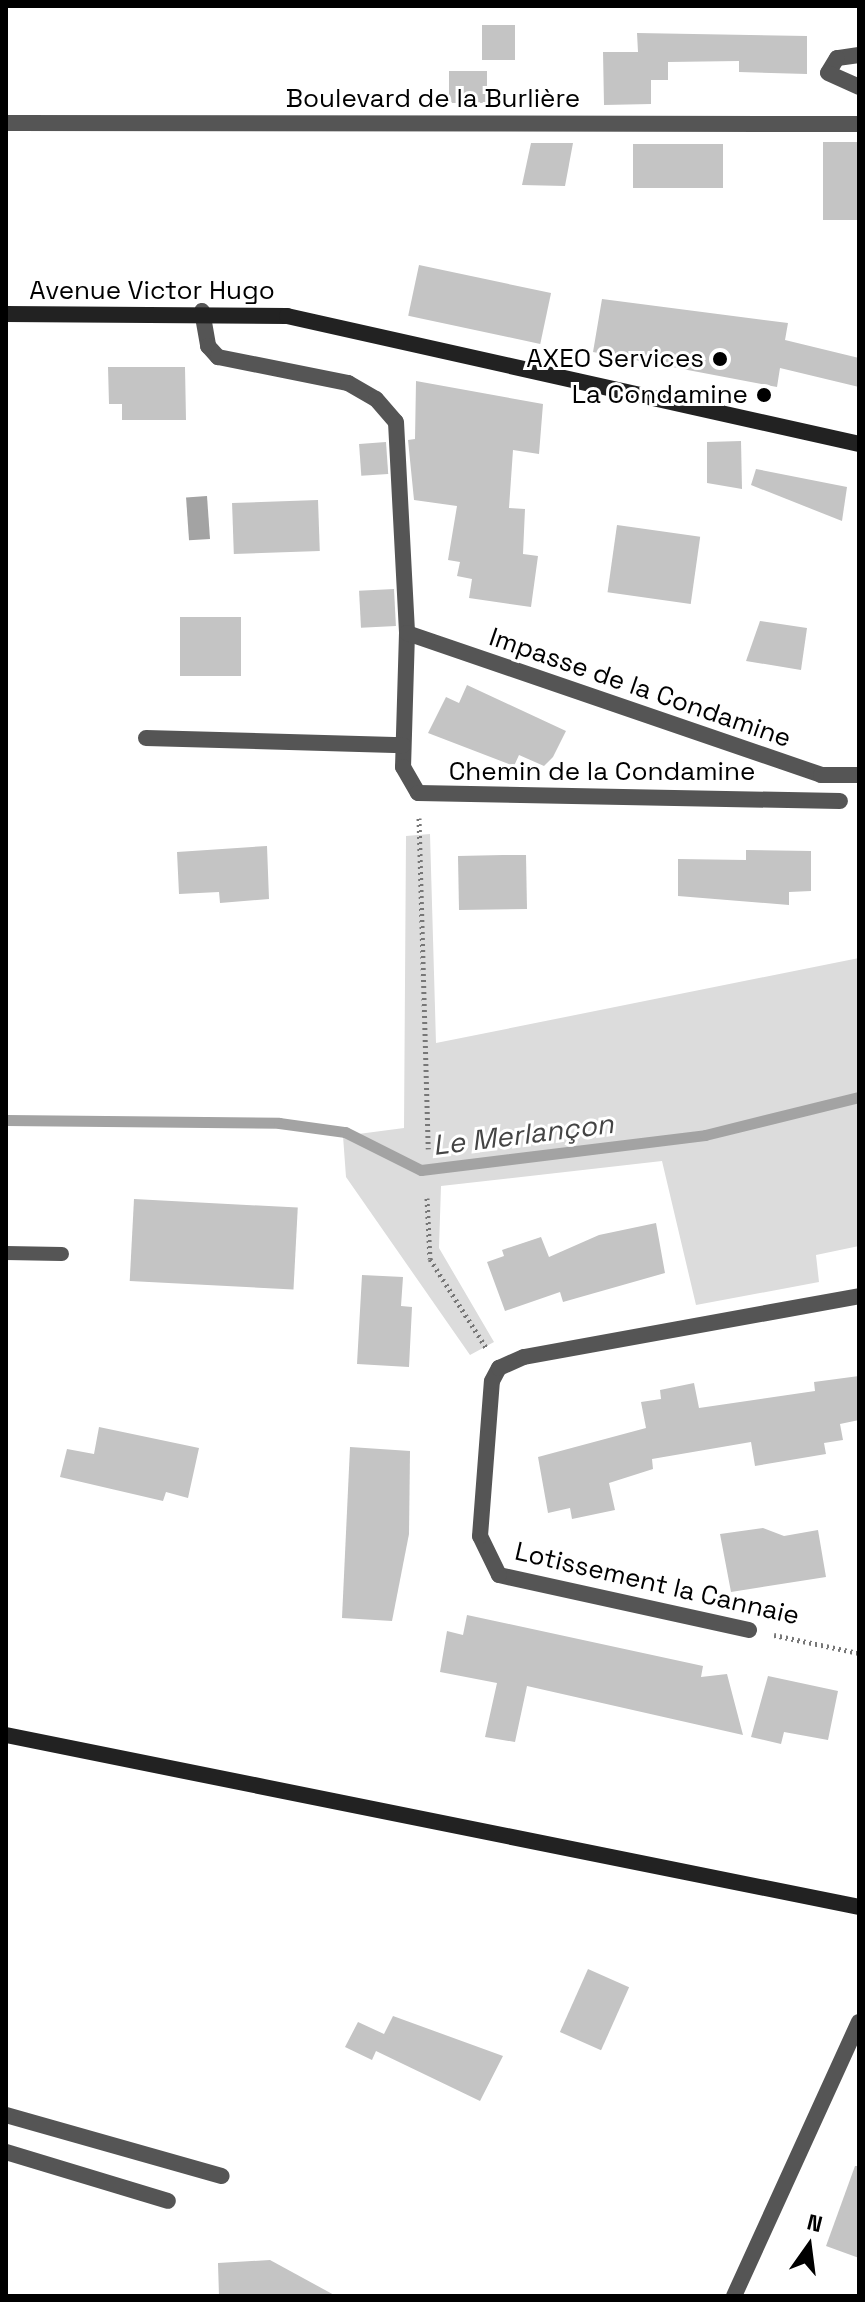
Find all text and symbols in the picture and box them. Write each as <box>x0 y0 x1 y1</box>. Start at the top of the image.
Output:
street label: Boulevard de la Burlière <box>286 83 580 115</box>
street label: Avenue Victor Hugo <box>29 275 275 307</box>
place label: AXEO Services <box>526 343 704 375</box>
marker: AXEO Services <box>711 350 729 368</box>
place label: La Condamine <box>572 379 748 411</box>
marker: La Condamine <box>755 386 773 404</box>
street label: Impasse de la Condamine <box>485 622 795 754</box>
street label: Chemin de la Condamine <box>449 756 755 788</box>
water label: Le Merlançon <box>431 1106 615 1162</box>
street label: Lotissement la Cannaie <box>512 1536 802 1632</box>
north arrow <box>769 2206 849 2286</box>
text: N <box>804 2207 825 2238</box>

